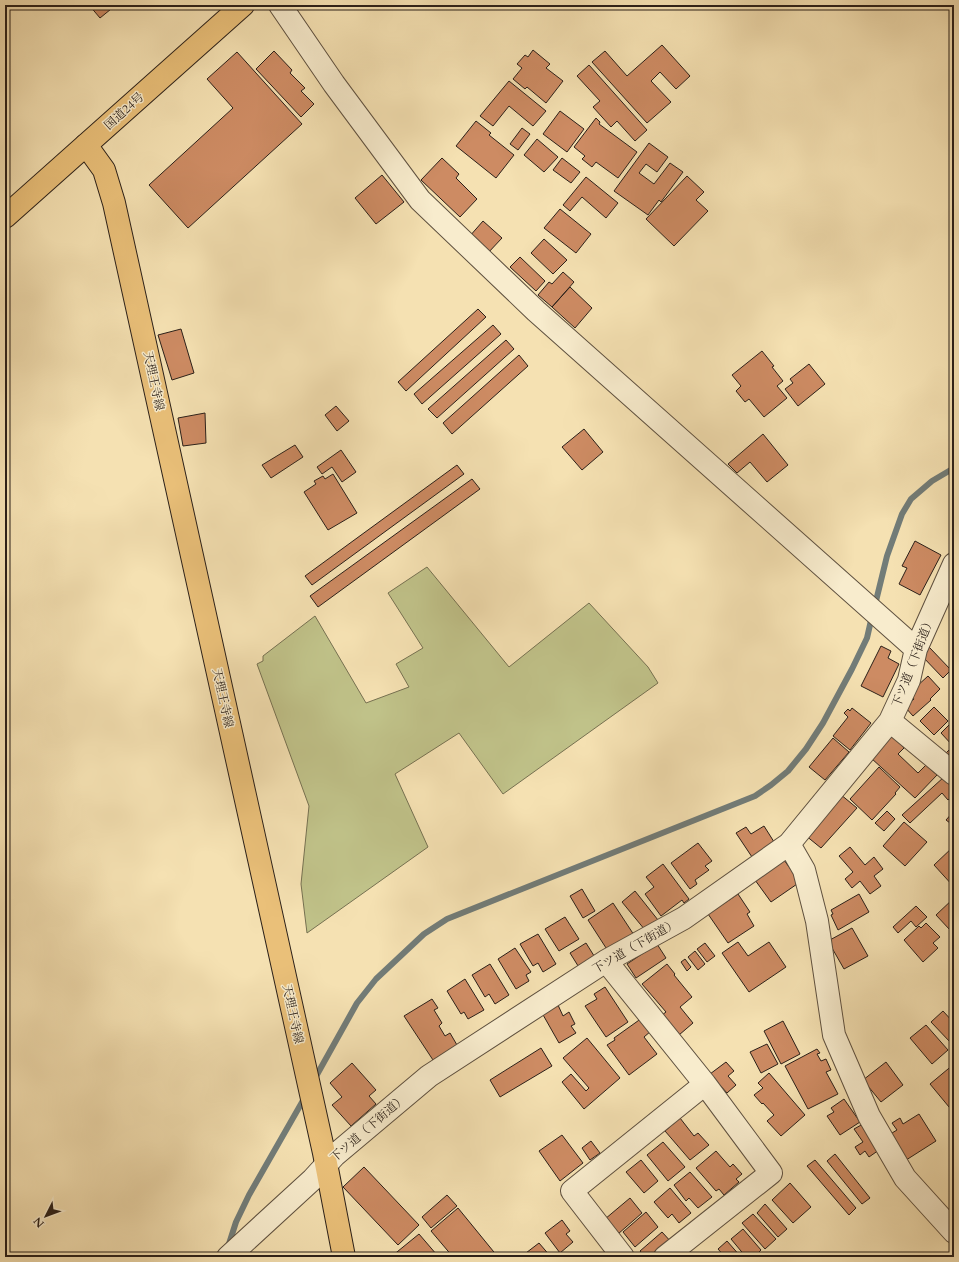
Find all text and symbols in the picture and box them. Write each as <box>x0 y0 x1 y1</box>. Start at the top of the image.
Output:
street label: 国道24号 <box>101 89 147 133</box>
street label: 天理王寺線 <box>140 350 168 412</box>
street label: 下ツ道（下街道） <box>888 614 938 710</box>
street label: 天理王寺線 <box>209 667 237 729</box>
street label: 下ツ道（下街道） <box>589 915 681 977</box>
street label: 天理王寺線 <box>279 983 307 1045</box>
street label: 下ツ道（下街道） <box>327 1090 409 1166</box>
north arrow <box>26 1196 66 1236</box>
text: N <box>30 1213 48 1231</box>

